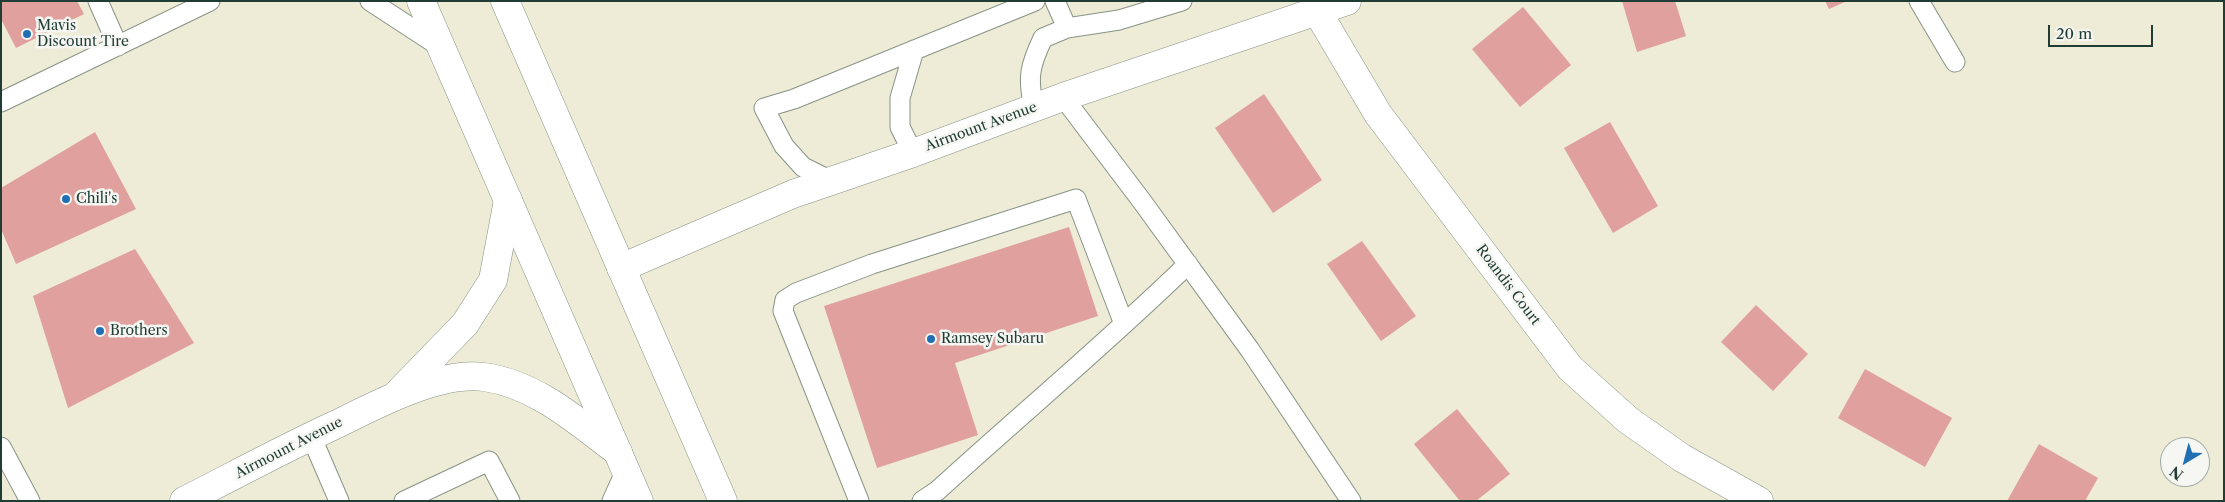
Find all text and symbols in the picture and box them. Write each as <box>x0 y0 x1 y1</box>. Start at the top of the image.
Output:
scale bar <box>2050 15 2155 47</box>
place label: Mavis Discount Tire <box>37 18 129 50</box>
text: 20 m <box>2056 24 2092 43</box>
marker: Mavis Discount Tire <box>21 28 33 40</box>
street label: Airmount Avenue <box>923 99 1039 155</box>
place label: Chili's <box>76 191 117 207</box>
marker: Chili's <box>60 193 72 205</box>
street label: Roandis Court <box>1472 241 1544 329</box>
place label: Brothers <box>110 323 168 339</box>
marker: Brothers <box>94 325 106 337</box>
place label: Ramsey Subaru <box>941 331 1044 347</box>
marker: Ramsey Subaru <box>925 333 937 345</box>
street label: Airmount Avenue <box>233 414 345 482</box>
north arrow <box>2160 437 2210 487</box>
text: N <box>2166 462 2187 484</box>

